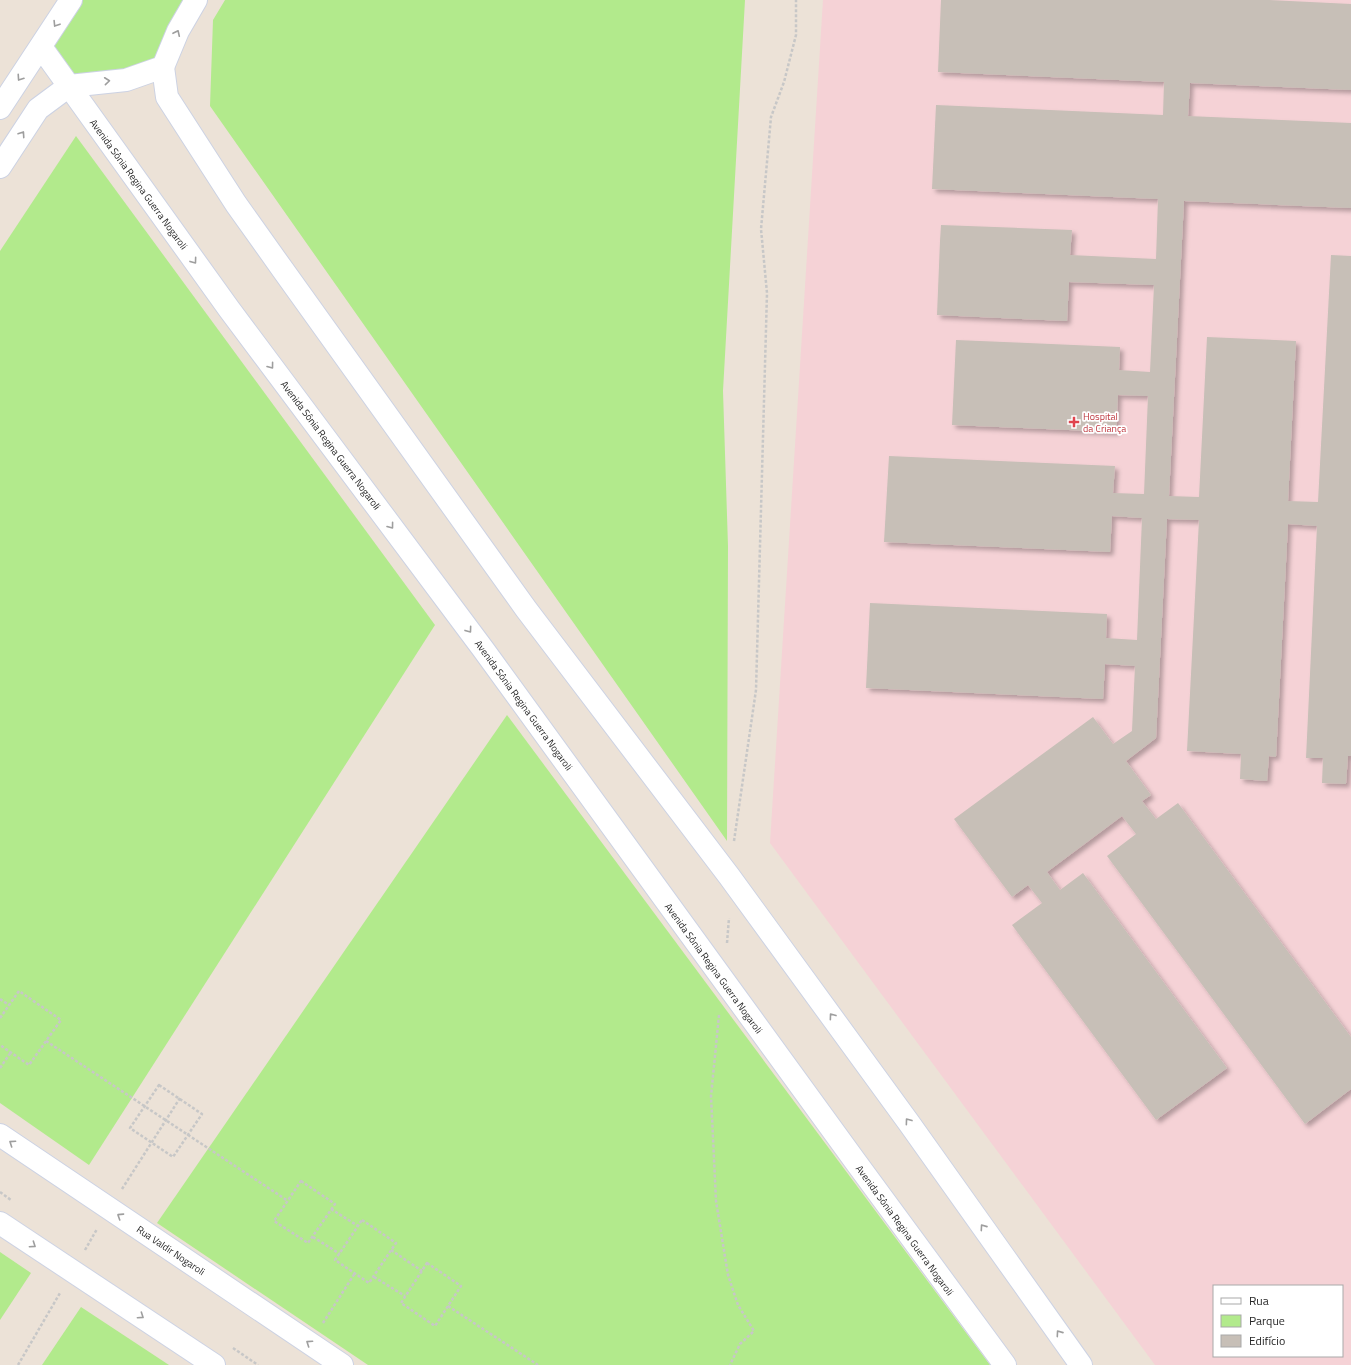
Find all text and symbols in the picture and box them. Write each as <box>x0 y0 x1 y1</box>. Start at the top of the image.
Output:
one-way arrow <box>53 20 61 27</box>
one-way arrow <box>172 29 180 37</box>
one-way arrow <box>18 73 25 80</box>
one-way arrow <box>104 77 111 86</box>
street label: Avenida Sônia Regina Guerra Nogaroli <box>86 116 191 253</box>
one-way arrow <box>17 131 24 138</box>
one-way arrow <box>189 257 197 264</box>
one-way arrow <box>266 361 273 368</box>
street label: Avenida Sônia Regina Guerra Nogaroli <box>277 378 384 513</box>
place label: Hospital da Criança <box>1083 409 1126 436</box>
marker: Hospital da Criança <box>1068 416 1080 428</box>
one-way arrow <box>386 521 393 528</box>
one-way arrow <box>464 626 472 633</box>
street label: Avenida Sônia Regina Guerra Nogaroli <box>471 637 576 774</box>
street label: Avenida Sônia Regina Guerra Nogaroli <box>661 900 766 1037</box>
one-way arrow <box>829 1014 836 1021</box>
one-way arrow <box>906 1119 913 1126</box>
one-way arrow <box>10 1141 17 1148</box>
street label: Avenida Sônia Regina Guerra Nogaroli <box>852 1162 957 1299</box>
one-way arrow <box>117 1213 124 1221</box>
street label: Rua Valdir Nogaroli <box>133 1222 208 1279</box>
one-way arrow <box>981 1225 988 1232</box>
one-way arrow <box>28 1240 35 1247</box>
legend <box>1213 1285 1343 1357</box>
text: Rua <box>1249 1291 1269 1310</box>
text: Parque <box>1249 1311 1285 1330</box>
one-way arrow <box>137 1312 144 1319</box>
one-way arrow <box>1057 1331 1064 1338</box>
text: Edifício <box>1249 1331 1285 1350</box>
one-way arrow <box>306 1340 313 1348</box>

